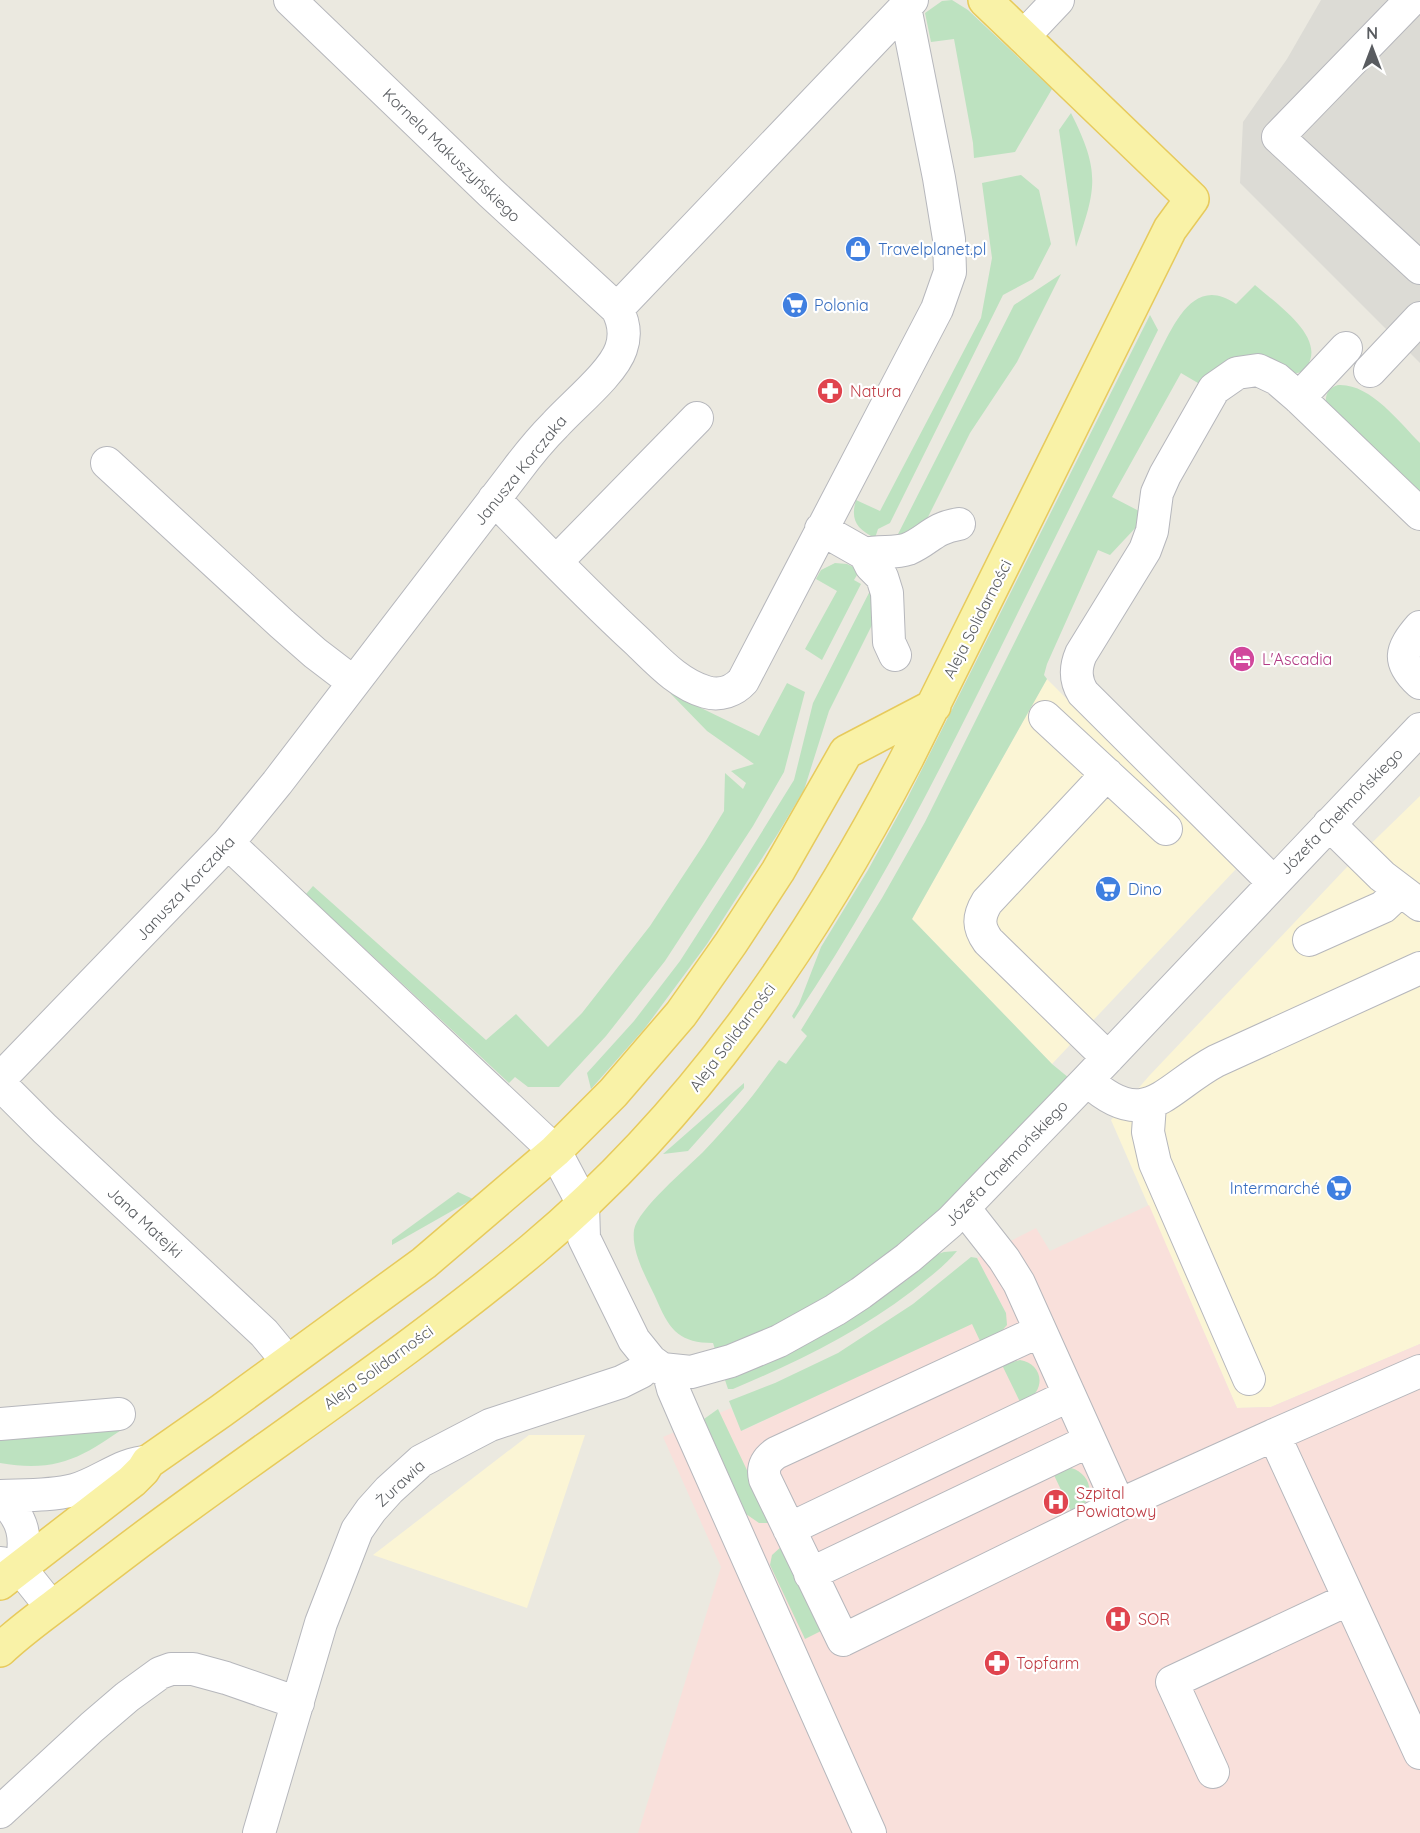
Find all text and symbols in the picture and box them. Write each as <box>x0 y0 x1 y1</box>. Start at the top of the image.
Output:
north arrow <box>1342 18 1402 78</box>
text: N <box>1366 23 1378 43</box>
street label: Kornela Makuszyńskiego <box>379 84 525 226</box>
shop icon: Travelplanet.pl <box>843 234 873 264</box>
place label: Travelplanet.pl <box>878 239 986 259</box>
supermarket icon: Polonia <box>780 290 810 320</box>
place label: Polonia <box>814 295 869 315</box>
pharmacy icon: Natura <box>815 376 845 406</box>
place label: Natura <box>850 381 902 401</box>
street label: Janusza Korczaka <box>469 411 571 529</box>
street label: Aleja Solidarności <box>938 556 1016 682</box>
hotel icon: L'Ascadia <box>1227 644 1257 674</box>
place label: L'Ascadia <box>1262 649 1332 669</box>
street label: Józefa Chełmońskiego <box>1275 743 1407 879</box>
street label: Janusza Korczaka <box>131 831 239 945</box>
supermarket icon: Dino <box>1093 874 1123 904</box>
place label: Dino <box>1128 879 1162 899</box>
street label: Aleja Solidarności <box>685 979 779 1095</box>
street label: Józefa Chełmońskiego <box>940 1095 1072 1231</box>
supermarket icon: Intermarché <box>1324 1173 1354 1203</box>
place label: Intermarché <box>1230 1178 1320 1198</box>
street label: Jana Matejki <box>103 1182 187 1262</box>
street label: Aleja Solidarności <box>319 1320 437 1414</box>
street label: Żurawia <box>371 1455 429 1511</box>
place label: Szpital Powiatowy <box>1076 1483 1156 1521</box>
hospital icon: Szpital Powiatowy <box>1041 1487 1071 1517</box>
hospital icon: SOR <box>1103 1604 1133 1634</box>
place label: SOR <box>1138 1609 1170 1629</box>
pharmacy icon: Topfarm <box>982 1648 1012 1678</box>
place label: Topfarm <box>1016 1653 1079 1673</box>

